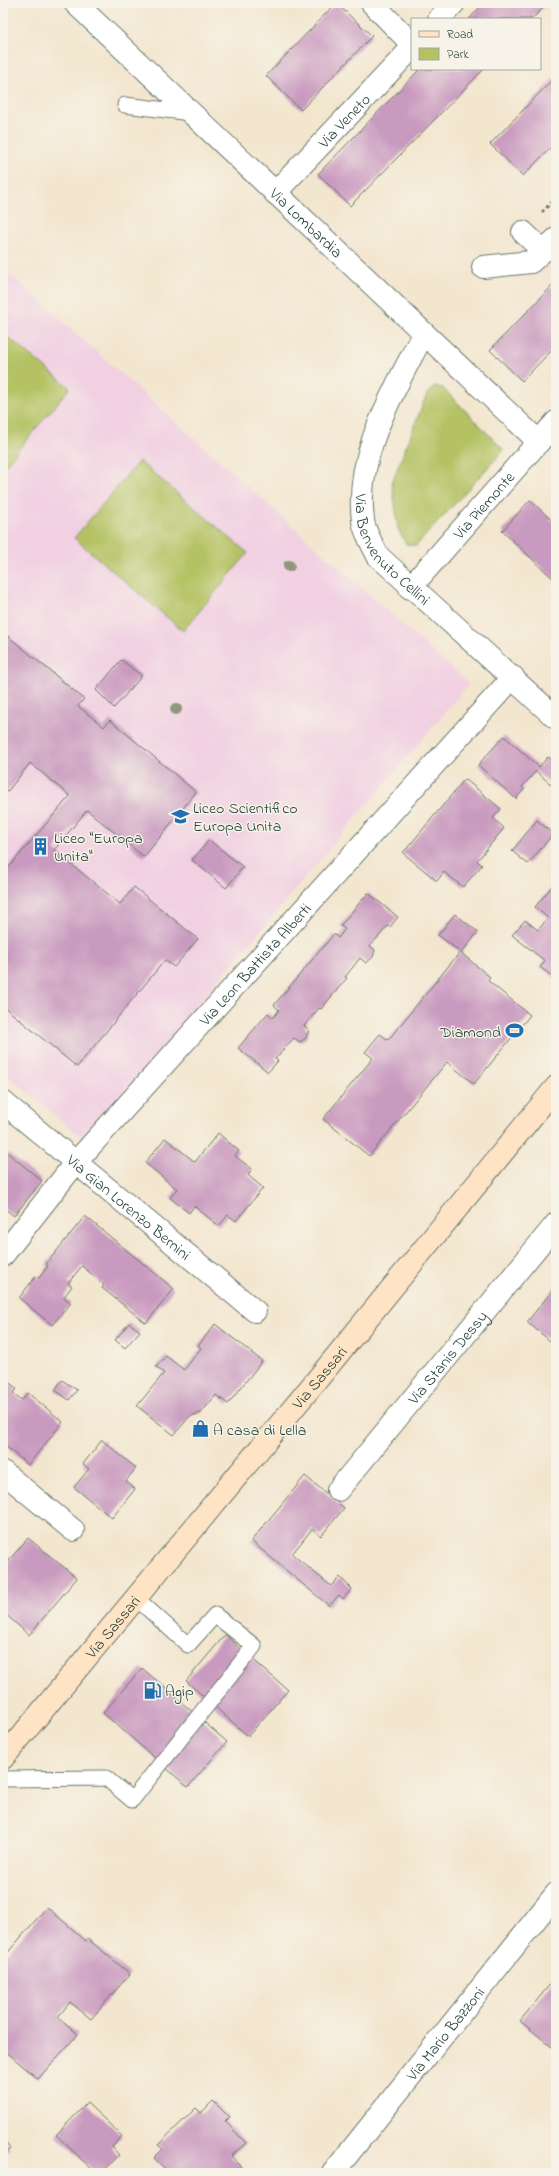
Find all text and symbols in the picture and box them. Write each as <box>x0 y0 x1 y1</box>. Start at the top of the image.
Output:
legend <box>411 18 541 70</box>
text: Road <box>447 26 473 44</box>
text: Park <box>447 46 469 64</box>
street label: Via Veneto <box>313 89 377 155</box>
street label: Via Lombardia <box>263 182 347 264</box>
street label: Via Piemonte <box>448 466 522 546</box>
street label: Via Benvenuto Cellini <box>348 492 435 612</box>
place label: Liceo Scientifico Europa Unita <box>193 797 298 839</box>
school or university icon: Liceo Scientifico Europa Unita <box>170 806 190 826</box>
place label: Liceo "Europa Unita" <box>54 827 143 869</box>
building icon: Liceo "Europa Unita" <box>31 836 51 856</box>
street label: Via Leon Battista Alberti <box>194 898 318 1033</box>
place label: Diamond <box>439 1021 501 1045</box>
sports icon: Diamond <box>504 1021 524 1041</box>
street label: Via Gian Lorenzo Bernini <box>60 1149 195 1267</box>
street label: Via Stanis Dessy <box>402 1306 494 1411</box>
street label: Via Sassari <box>287 1341 354 1416</box>
shop icon: A casa di Lella <box>190 1419 210 1439</box>
place label: A casa di Lella <box>213 1419 306 1443</box>
street label: Via Sassari <box>80 1591 147 1665</box>
fuel station icon: Agip <box>142 1680 162 1700</box>
place label: Agip <box>165 1680 194 1704</box>
street label: Via Mario Bazzoni <box>401 1982 491 2087</box>

